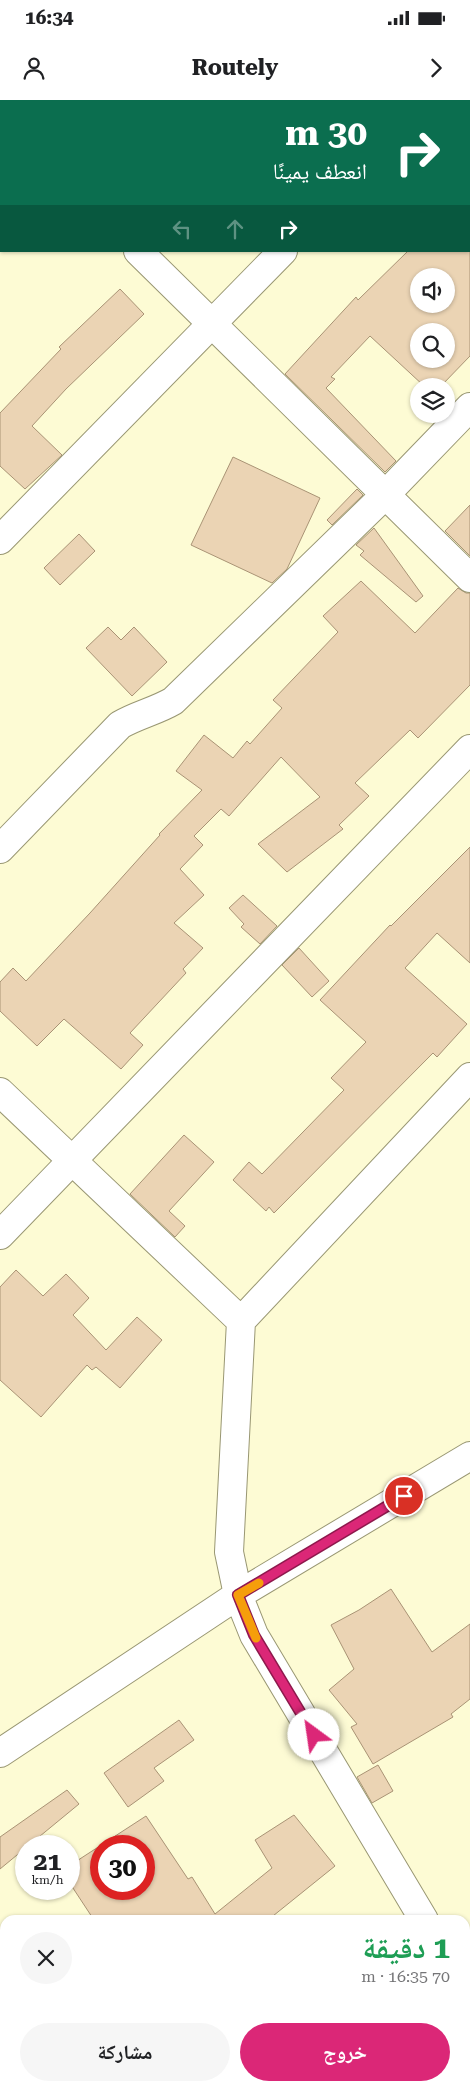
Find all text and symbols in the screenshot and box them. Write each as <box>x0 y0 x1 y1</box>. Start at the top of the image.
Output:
text: 16:34 <box>25 6 74 29</box>
icon: person <box>20 54 48 82</box>
icon: forward <box>422 54 450 82</box>
text: Routely <box>192 55 278 80</box>
text: 30 m <box>285 113 367 154</box>
icon: right <box>385 120 450 185</box>
text: انعطف يمينًا <box>273 159 367 184</box>
icon: left <box>168 215 196 243</box>
icon: ahead <box>221 215 249 243</box>
icon: right <box>274 215 302 243</box>
map controls <box>410 268 455 423</box>
button: sound <box>410 268 455 313</box>
button: search <box>410 323 455 368</box>
button: layers <box>410 378 455 423</box>
pin <box>383 1475 425 1517</box>
icon: arrive <box>390 1482 418 1510</box>
position arrow <box>287 1708 339 1760</box>
speed limit sign: 30 <box>90 1835 155 1900</box>
text: 21 <box>33 1847 62 1876</box>
text: km/h <box>31 1873 64 1887</box>
text: 1 دقيقة <box>363 1930 450 1965</box>
button: close <box>20 1932 72 1984</box>
text: 70 m · 16:35 <box>361 1967 450 1986</box>
button: مشاركة <box>20 2023 230 2081</box>
button: خروج <box>240 2023 450 2081</box>

